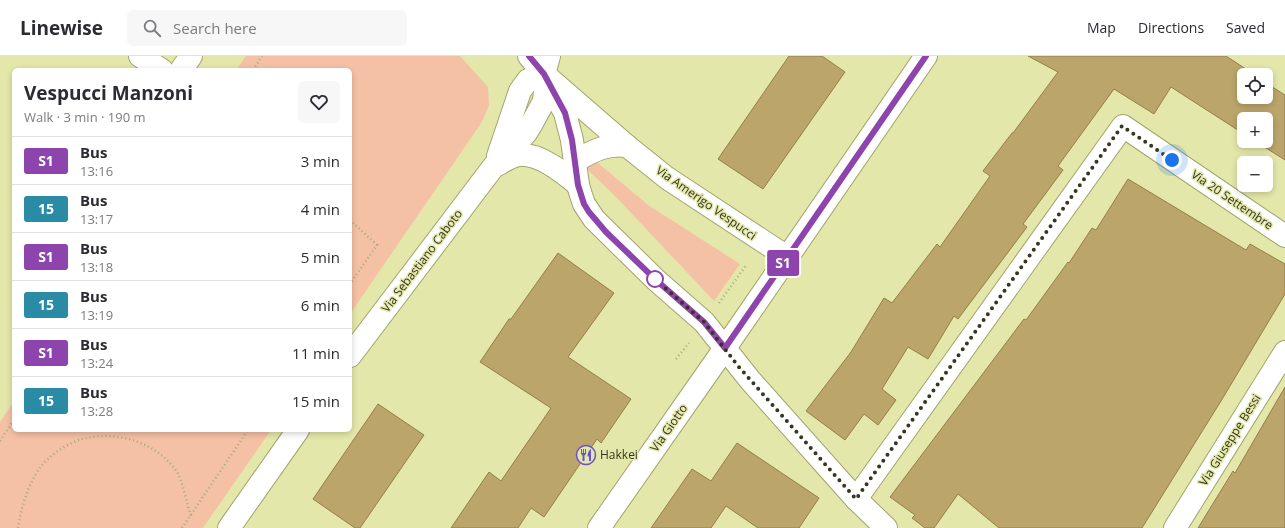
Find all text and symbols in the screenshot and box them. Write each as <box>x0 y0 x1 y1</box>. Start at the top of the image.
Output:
search box <box>127 10 407 46</box>
text: Linewise <box>20 15 103 41</box>
icon: search <box>141 17 163 39</box>
text: Search here <box>173 18 257 38</box>
text: Map <box>1087 18 1116 37</box>
text: Directions <box>1138 18 1204 37</box>
text: Saved <box>1226 18 1265 37</box>
map controls <box>1237 68 1273 192</box>
button: locate <box>1237 68 1273 104</box>
text: Vespucci Manzoni <box>24 80 193 106</box>
button: heart <box>298 81 340 123</box>
text: Walk · 3 min · 190 m <box>24 108 146 126</box>
button: + <box>1237 112 1273 148</box>
text: Bus <box>80 142 107 162</box>
your location <box>1162 150 1182 170</box>
text: S1 <box>38 151 54 170</box>
text: 3 min <box>301 151 340 171</box>
button: − <box>1237 156 1273 192</box>
street label: Via Amerigo Vespucci <box>653 161 760 244</box>
text: 13:16 <box>80 162 113 180</box>
street label: Via 20 Settembre <box>1188 166 1277 233</box>
text: Bus <box>80 190 107 210</box>
text: 15 <box>38 199 54 218</box>
text: 4 min <box>301 199 340 219</box>
street label: Via Sebastiano Caboto <box>377 206 466 316</box>
text: 13:17 <box>80 210 113 228</box>
text: Bus <box>80 238 107 258</box>
text: S1 <box>38 247 54 266</box>
text: 5 min <box>301 247 340 267</box>
line badge: S1 <box>765 250 801 276</box>
text: S1 <box>775 253 791 272</box>
text: 13:18 <box>80 258 113 276</box>
unlabelled marker <box>646 270 664 288</box>
text: Bus <box>80 286 107 306</box>
text: 15 <box>38 295 54 314</box>
text: 6 min <box>301 295 340 315</box>
text: 13:19 <box>80 306 113 324</box>
text: Bus <box>80 334 107 354</box>
text: S1 <box>38 343 54 362</box>
text: 11 min <box>292 343 340 363</box>
text: 13:24 <box>80 354 113 372</box>
text: Bus <box>80 382 107 402</box>
text: 15 <box>38 391 54 410</box>
text: 15 min <box>292 391 340 411</box>
street label: Via Giuseppe Bessi <box>1195 391 1265 489</box>
street label: Via Giotto <box>646 400 691 455</box>
text: 13:28 <box>80 402 113 420</box>
restaurant icon: Hakkei <box>575 444 597 466</box>
place label: Hakkei <box>600 446 638 463</box>

